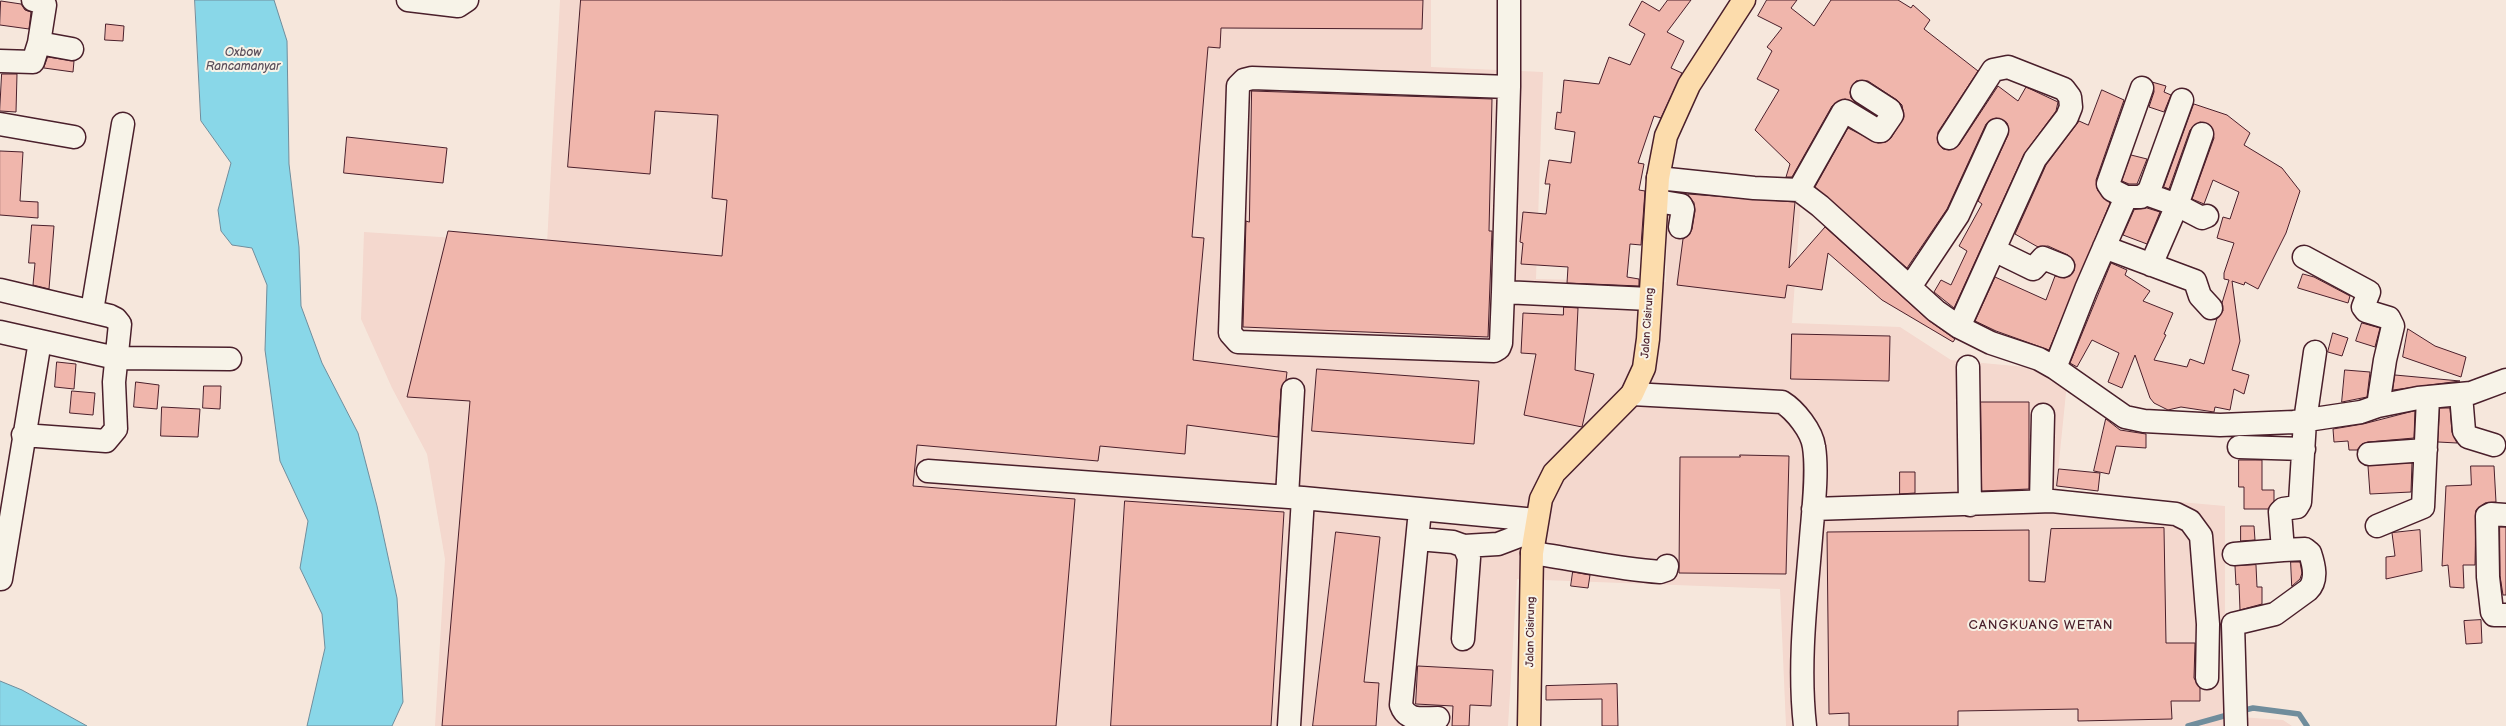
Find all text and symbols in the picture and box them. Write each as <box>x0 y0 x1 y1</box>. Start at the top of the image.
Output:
water label: Oxbow Rancamanyar <box>206 46 280 74</box>
street label: Jalan Cisirung <box>1639 287 1657 359</box>
street label: Jalan Cisirung <box>1524 597 1538 667</box>
district label: CANGKUANG WETAN <box>1969 618 2113 634</box>

